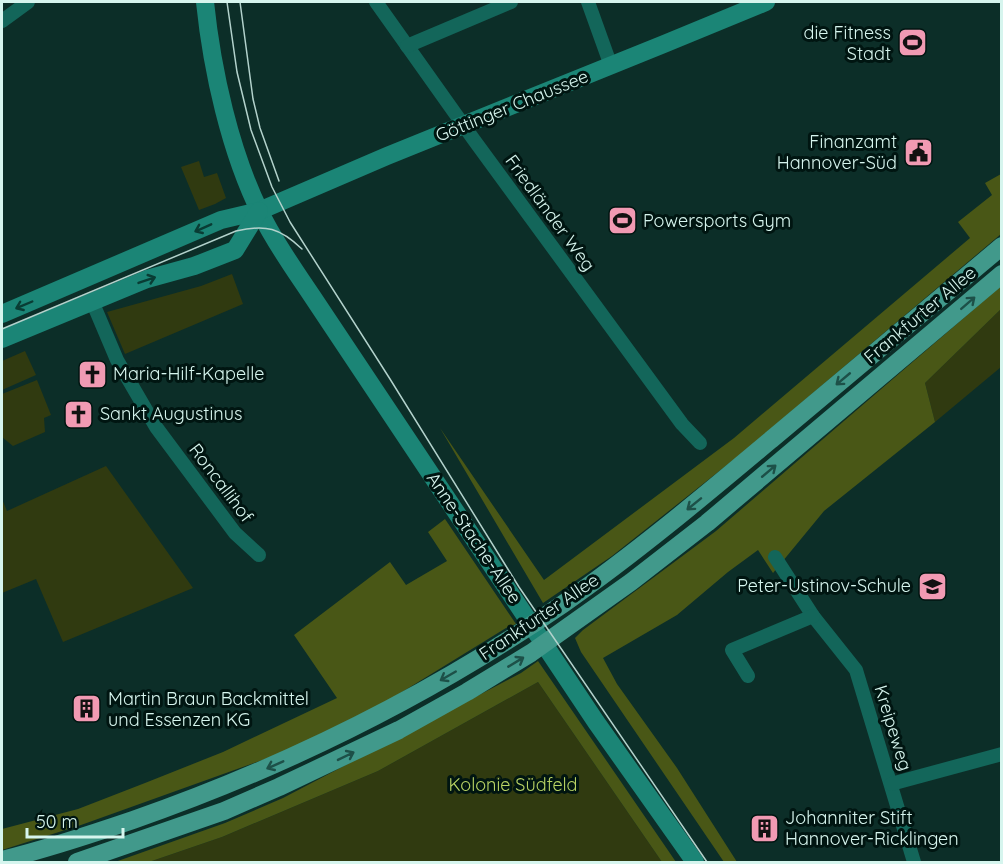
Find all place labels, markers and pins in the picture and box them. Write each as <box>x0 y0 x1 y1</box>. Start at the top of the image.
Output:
place label: die Fitness Stadt <box>804 21 891 65</box>
sports icon: die Fitness Stadt <box>896 27 928 59</box>
place label: Finanzamt Hannover-Süd <box>777 130 897 174</box>
public building icon: Finanzamt Hannover-Süd <box>902 136 934 168</box>
sports icon: Powersports Gym <box>606 205 638 237</box>
place label: Powersports Gym <box>643 209 791 232</box>
church icon: Maria-Hilf-Kapelle <box>76 358 108 390</box>
place label: Maria-Hilf-Kapelle <box>113 362 264 385</box>
church icon: Sankt Augustinus <box>63 398 95 430</box>
place label: Sankt Augustinus <box>100 402 242 425</box>
school or university icon: Peter-Ustinov-Schule <box>916 570 948 602</box>
place label: Peter-Ustinov-Schule <box>737 574 911 597</box>
place label: Martin Braun Backmittel und Essenzen KG <box>108 687 309 731</box>
building icon: Martin Braun Backmittel und Essenzen KG <box>71 693 103 725</box>
place label: Johanniter Stift Hannover-Ricklingen <box>785 806 959 850</box>
building icon: Johanniter Stift Hannover-Ricklingen <box>748 812 780 844</box>

